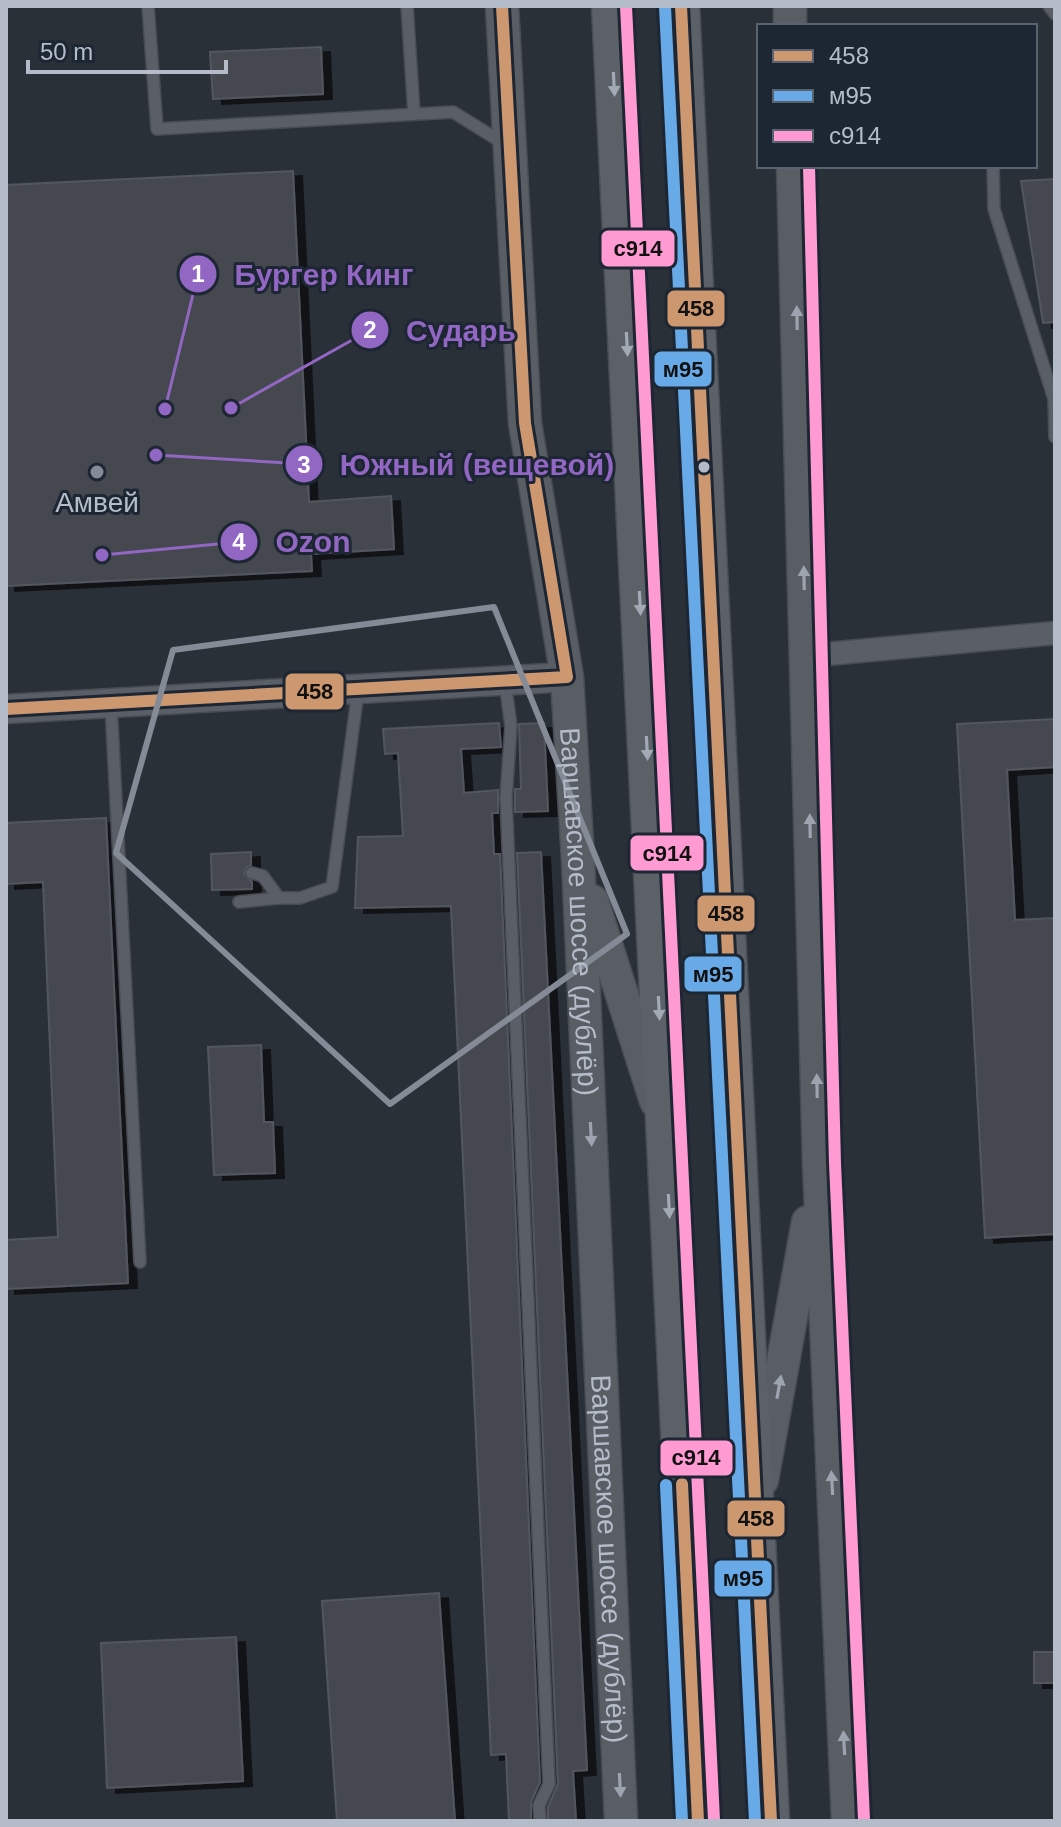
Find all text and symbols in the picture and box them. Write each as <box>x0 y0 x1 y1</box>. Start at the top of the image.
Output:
scale bar <box>28 24 226 74</box>
legend <box>757 24 1037 168</box>
text: 50 m <box>40 38 93 65</box>
text: 458 <box>829 42 869 69</box>
one-way arrow <box>608 72 621 97</box>
text: м95 <box>829 82 872 109</box>
text: с914 <box>829 122 881 149</box>
line badge: с914 <box>600 229 676 268</box>
text: с914 <box>614 236 663 261</box>
callout: Бургер Кинг <box>178 247 429 301</box>
text: Бургер Кинг <box>235 258 414 291</box>
text: 1 <box>191 260 205 287</box>
line badge: 458 <box>666 289 726 328</box>
text: 458 <box>678 296 714 321</box>
callout: Сударь <box>350 303 532 357</box>
one-way arrow <box>791 305 803 330</box>
text: Сударь <box>406 314 516 347</box>
text: 2 <box>363 316 377 343</box>
one-way arrow <box>620 332 633 357</box>
line badge: м95 <box>653 350 713 388</box>
text: м95 <box>663 357 703 382</box>
callout: Южный (вещевой) <box>284 437 630 491</box>
text: Южный (вещевой) <box>340 448 614 481</box>
text: 3 <box>297 451 311 478</box>
unlabelled marker <box>696 459 712 475</box>
marker: Амвей <box>88 463 106 481</box>
place label: Амвей <box>55 487 139 518</box>
callout: Ozon <box>219 515 366 569</box>
text: Ozon <box>276 525 351 558</box>
text: 4 <box>232 528 246 555</box>
one-way arrow <box>797 565 810 590</box>
one-way arrow <box>634 591 647 616</box>
line badge: 458 <box>284 672 345 711</box>
text: 458 <box>297 679 333 704</box>
street label: Варшавское шоссе (дублёр) <box>555 726 604 1097</box>
one-way arrow <box>641 736 654 761</box>
one-way arrow <box>804 813 816 838</box>
line badge: с914 <box>629 834 705 872</box>
text: с914 <box>643 841 692 866</box>
line badge: 458 <box>696 894 756 933</box>
text: 458 <box>708 901 744 926</box>
line badge: м95 <box>683 955 743 993</box>
text: м95 <box>693 962 733 987</box>
one-way arrow <box>653 996 666 1021</box>
one-way arrow <box>810 1073 823 1098</box>
one-way arrow <box>584 1122 597 1147</box>
one-way arrow <box>662 1194 675 1219</box>
street label: Варшавское шоссе (дублёр) <box>586 1374 633 1744</box>
one-way arrow <box>773 1374 785 1399</box>
line badge: с914 <box>659 1439 734 1477</box>
text: с914 <box>672 1445 721 1470</box>
one-way arrow <box>826 1470 839 1495</box>
line badge: 458 <box>726 1499 786 1538</box>
text: 458 <box>738 1506 774 1531</box>
line badge: м95 <box>713 1559 773 1598</box>
text: м95 <box>723 1566 763 1591</box>
one-way arrow <box>838 1730 851 1755</box>
one-way arrow <box>613 1773 626 1798</box>

